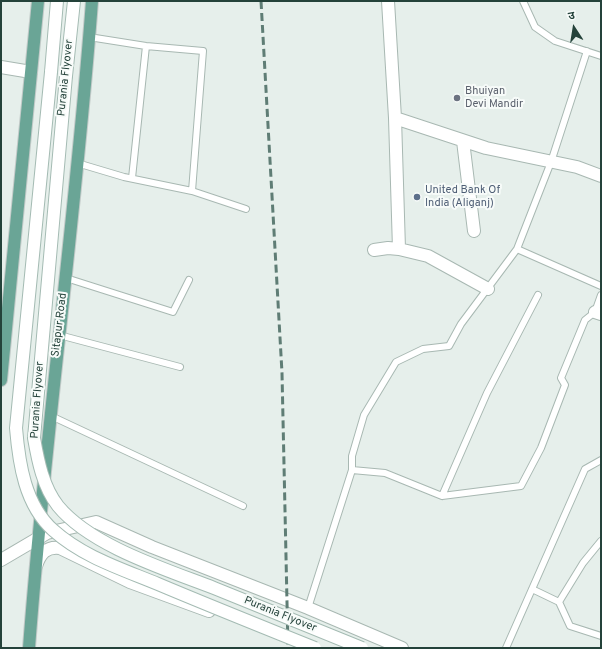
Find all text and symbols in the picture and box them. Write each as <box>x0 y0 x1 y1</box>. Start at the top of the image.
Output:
north arrow <box>554 8 594 48</box>
text: उ <box>567 9 576 24</box>
street label: Purania Flyover <box>55 39 77 117</box>
place label: Bhuiyan Devi Mandir <box>465 85 523 111</box>
marker: Bhuiyan Devi Mandir <box>452 93 462 103</box>
place label: United Bank Of India (Aliganj) <box>425 184 500 210</box>
marker: United Bank Of India (Aliganj) <box>412 192 422 202</box>
street label: Sitapur Road <box>50 292 70 358</box>
street label: Purania Flyover <box>29 361 47 439</box>
street label: Purania Flyover <box>242 594 318 636</box>

